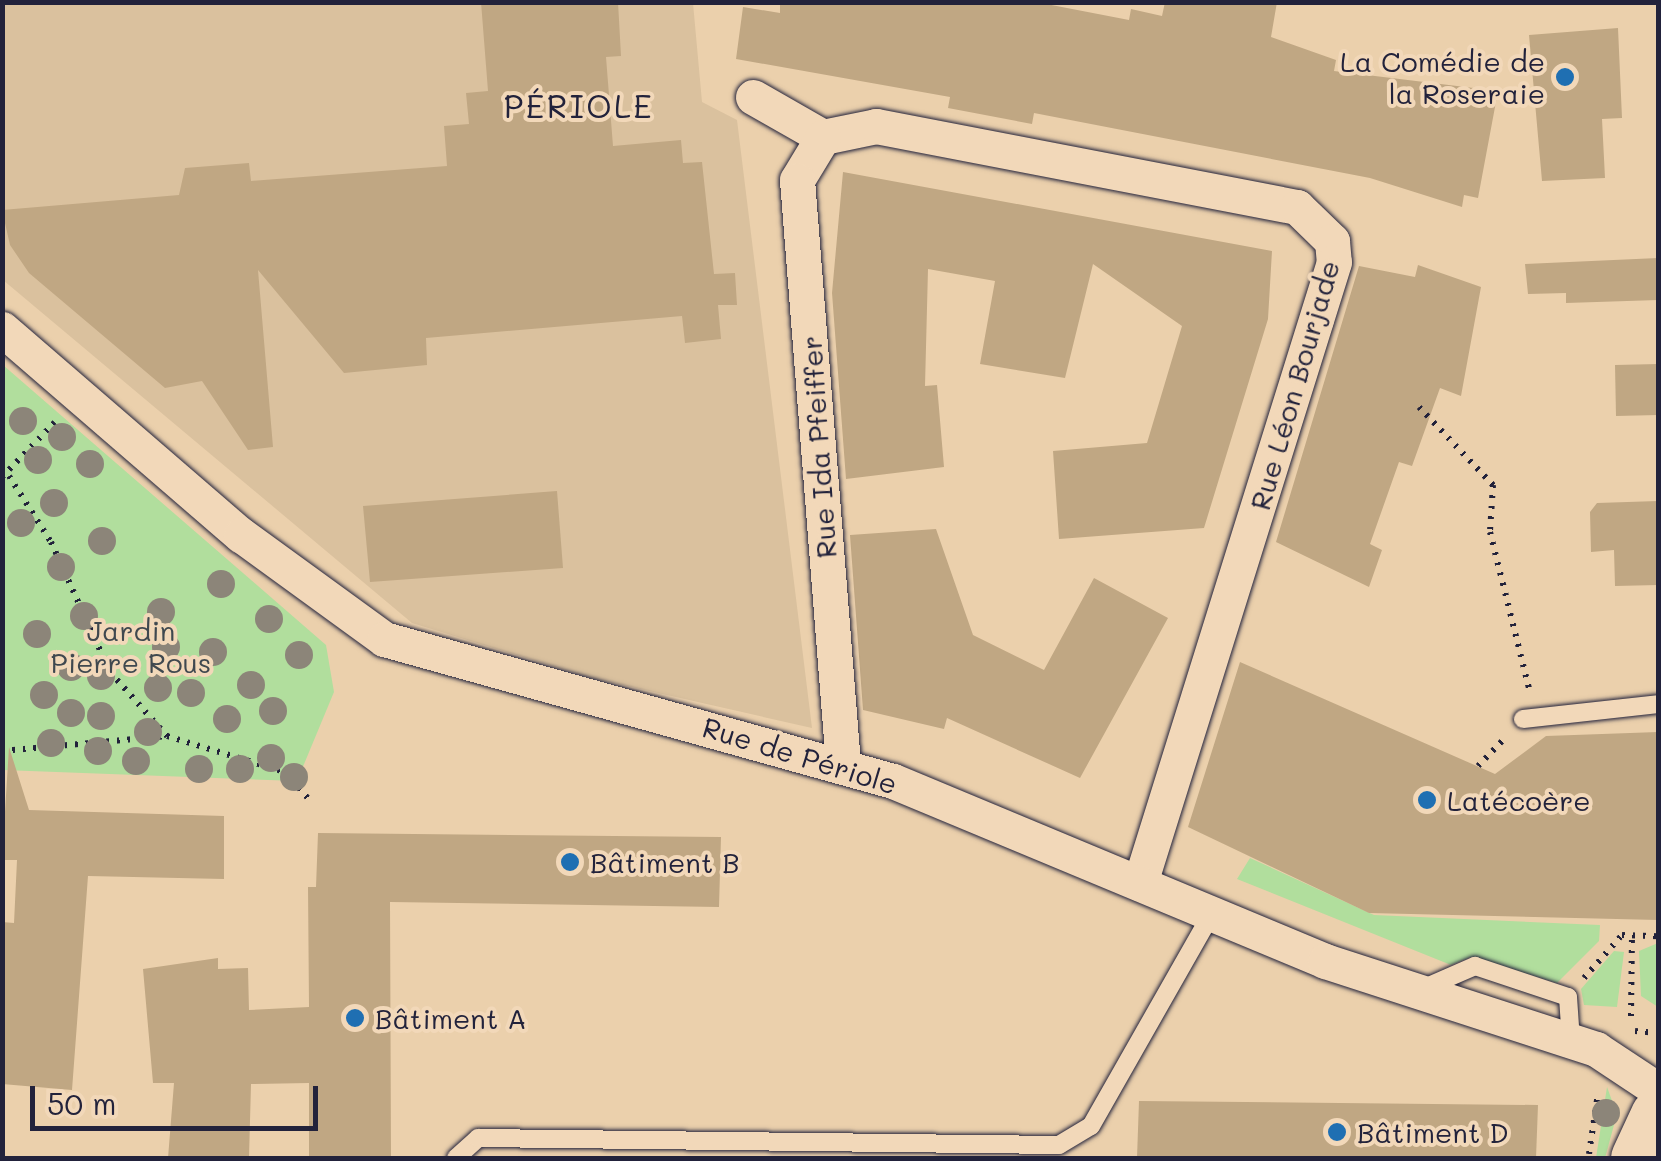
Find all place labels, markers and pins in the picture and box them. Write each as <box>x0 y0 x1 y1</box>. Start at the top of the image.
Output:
place label: La Comédie de la Roseraie <box>1340 44 1545 110</box>
marker: La Comédie de la Roseraie <box>1554 66 1576 88</box>
place label: Latécoère <box>1447 783 1591 817</box>
marker: Latécoère <box>1416 789 1438 811</box>
place label: Bâtiment B <box>590 845 740 879</box>
marker: Bâtiment B <box>559 851 581 873</box>
place label: Bâtiment A <box>375 1001 527 1035</box>
marker: Bâtiment A <box>344 1007 366 1029</box>
place label: Bâtiment D <box>1357 1115 1508 1149</box>
marker: Bâtiment D <box>1326 1121 1348 1143</box>

